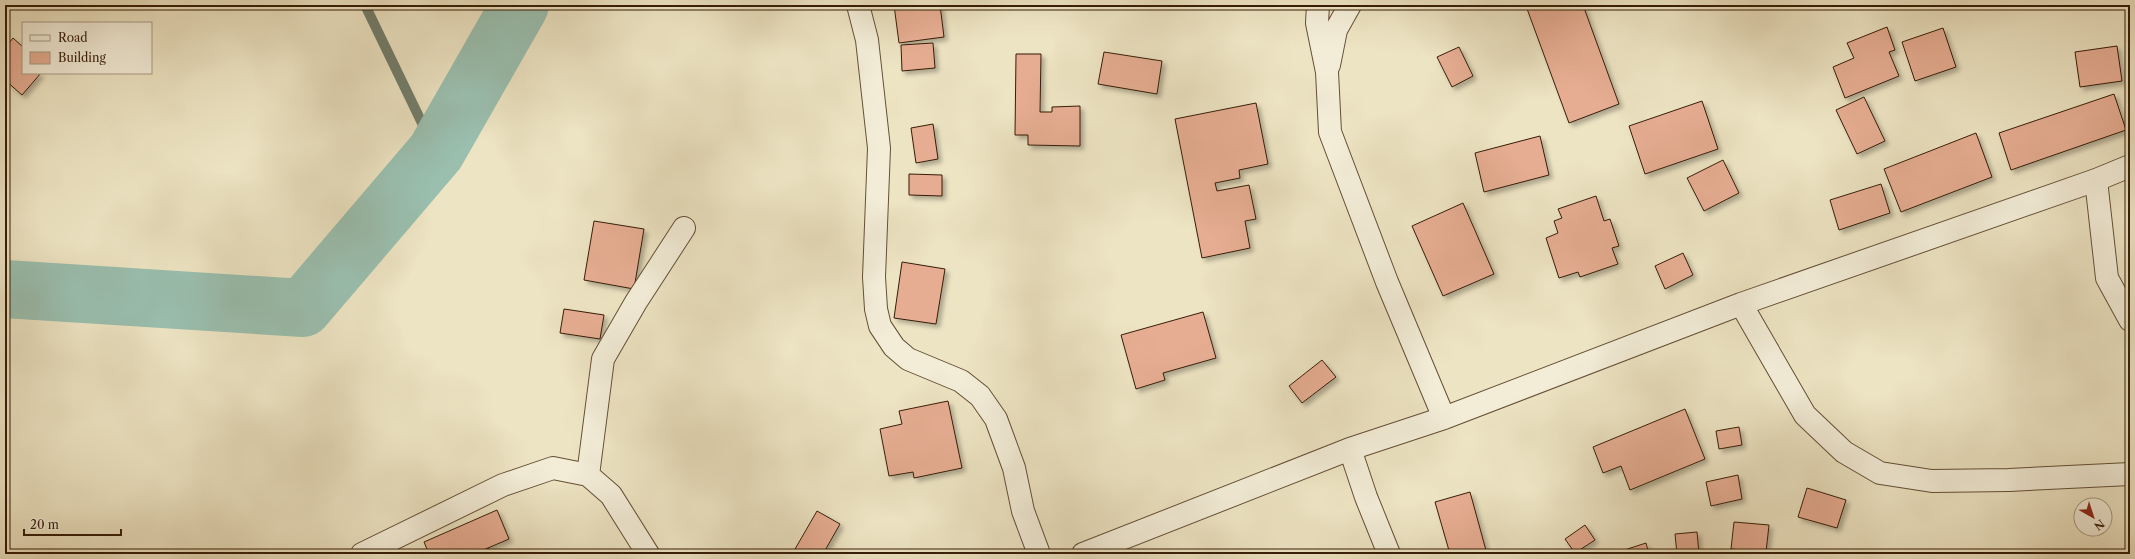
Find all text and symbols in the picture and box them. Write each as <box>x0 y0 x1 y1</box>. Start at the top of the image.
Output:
legend <box>22 22 152 74</box>
text: Road <box>58 30 88 45</box>
text: Building <box>58 50 106 65</box>
north arrow <box>2073 497 2113 537</box>
scale bar <box>24 511 121 537</box>
text: N <box>2091 516 2107 533</box>
text: 20 m <box>30 517 59 532</box>

